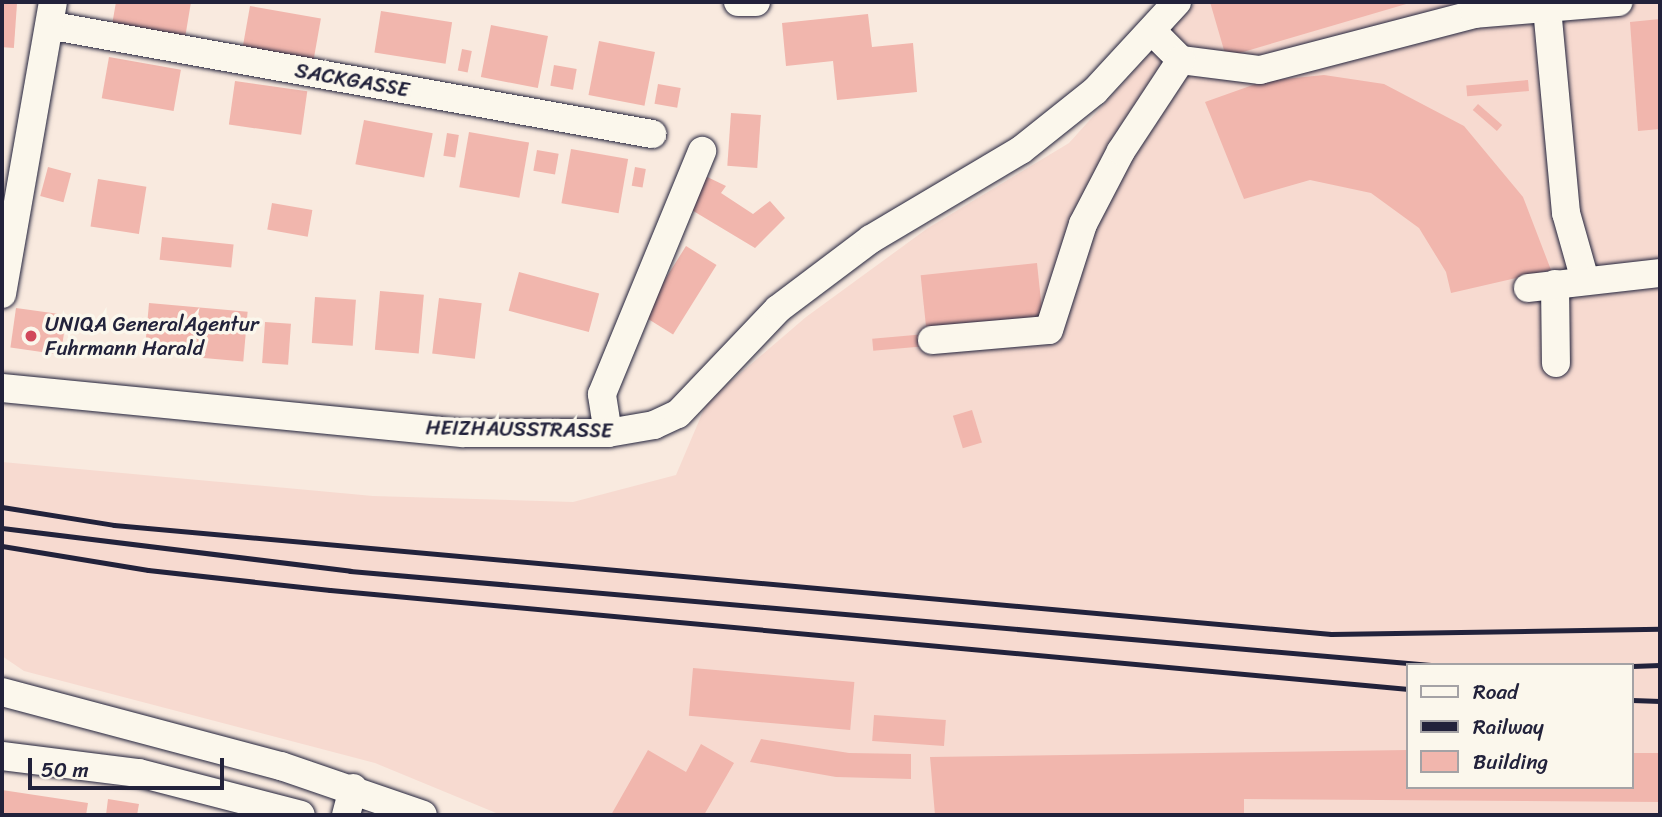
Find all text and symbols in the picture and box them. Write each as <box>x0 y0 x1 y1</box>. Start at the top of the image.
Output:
street label: SACKGASSE <box>293 58 411 102</box>
place label: UNIQA GeneralAgentur Fuhrmann Harald <box>45 311 259 361</box>
marker: UNIQA GeneralAgentur Fuhrmann Harald <box>23 328 39 344</box>
street label: HEIZHAUSSTRASSE <box>425 415 613 443</box>
legend <box>1406 663 1634 789</box>
text: Road <box>1473 673 1518 711</box>
text: Railway <box>1473 708 1544 746</box>
text: Building <box>1473 743 1548 781</box>
scale bar <box>32 744 228 788</box>
text: 50 m <box>41 751 89 789</box>

